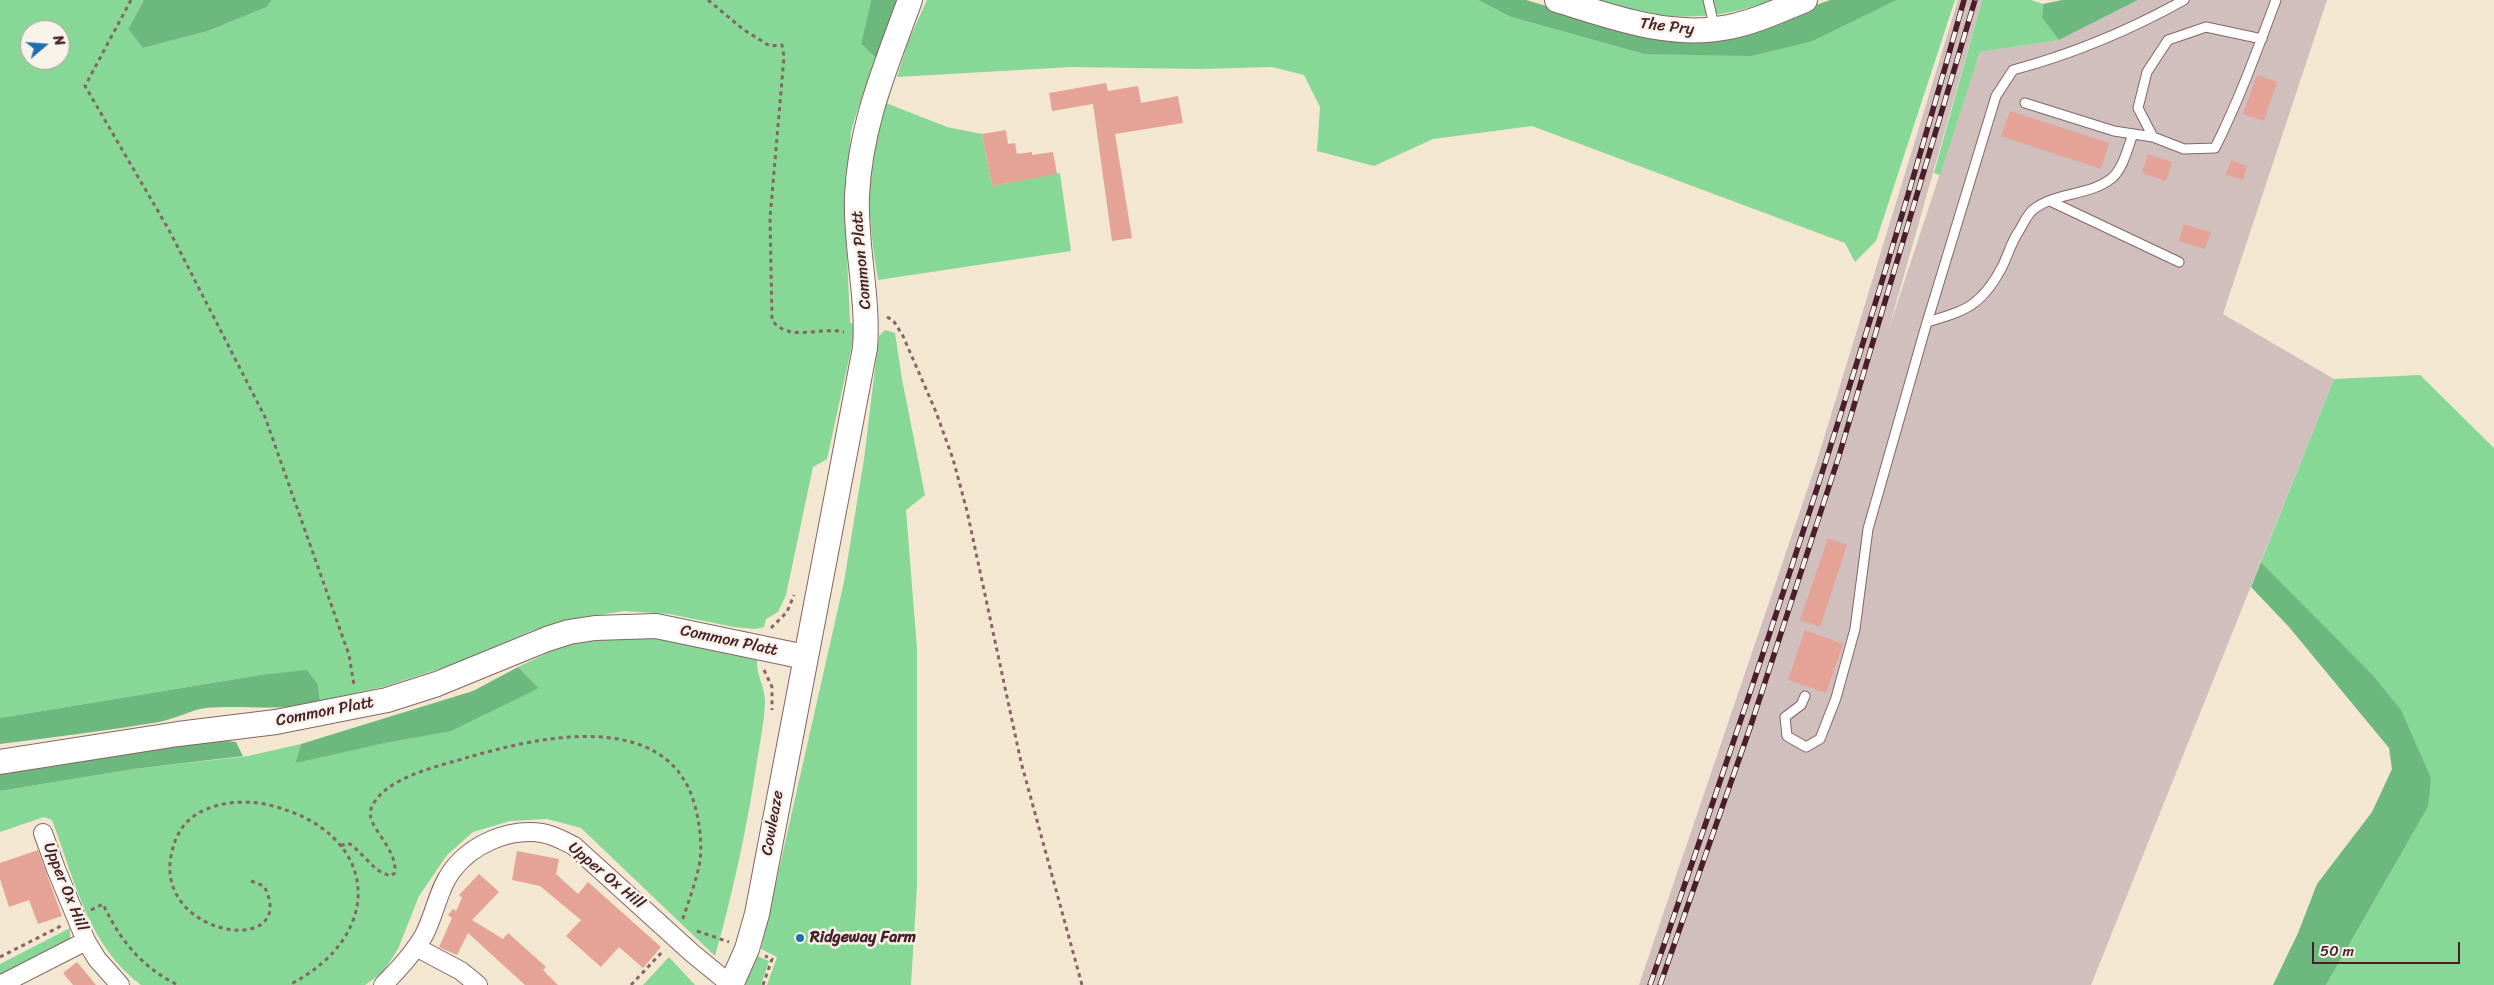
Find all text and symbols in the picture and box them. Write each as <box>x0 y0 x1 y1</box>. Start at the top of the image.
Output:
street label: The Pry <box>1639 14 1695 40</box>
north arrow <box>20 20 70 70</box>
text: N <box>45 32 72 49</box>
street label: Common Platt <box>848 210 876 310</box>
street label: Common Platt <box>678 621 780 661</box>
street label: Common Platt <box>274 693 376 731</box>
street label: Cowleaze <box>758 789 788 857</box>
street label: Upper Ox Hill <box>564 838 648 914</box>
street label: Upper Ox Hill <box>38 840 92 934</box>
place label: Ridgeway Farm <box>810 928 916 948</box>
marker: Ridgeway Farm <box>794 932 806 944</box>
scale bar <box>2314 932 2462 964</box>
text: 50 m <box>2320 938 2354 964</box>

